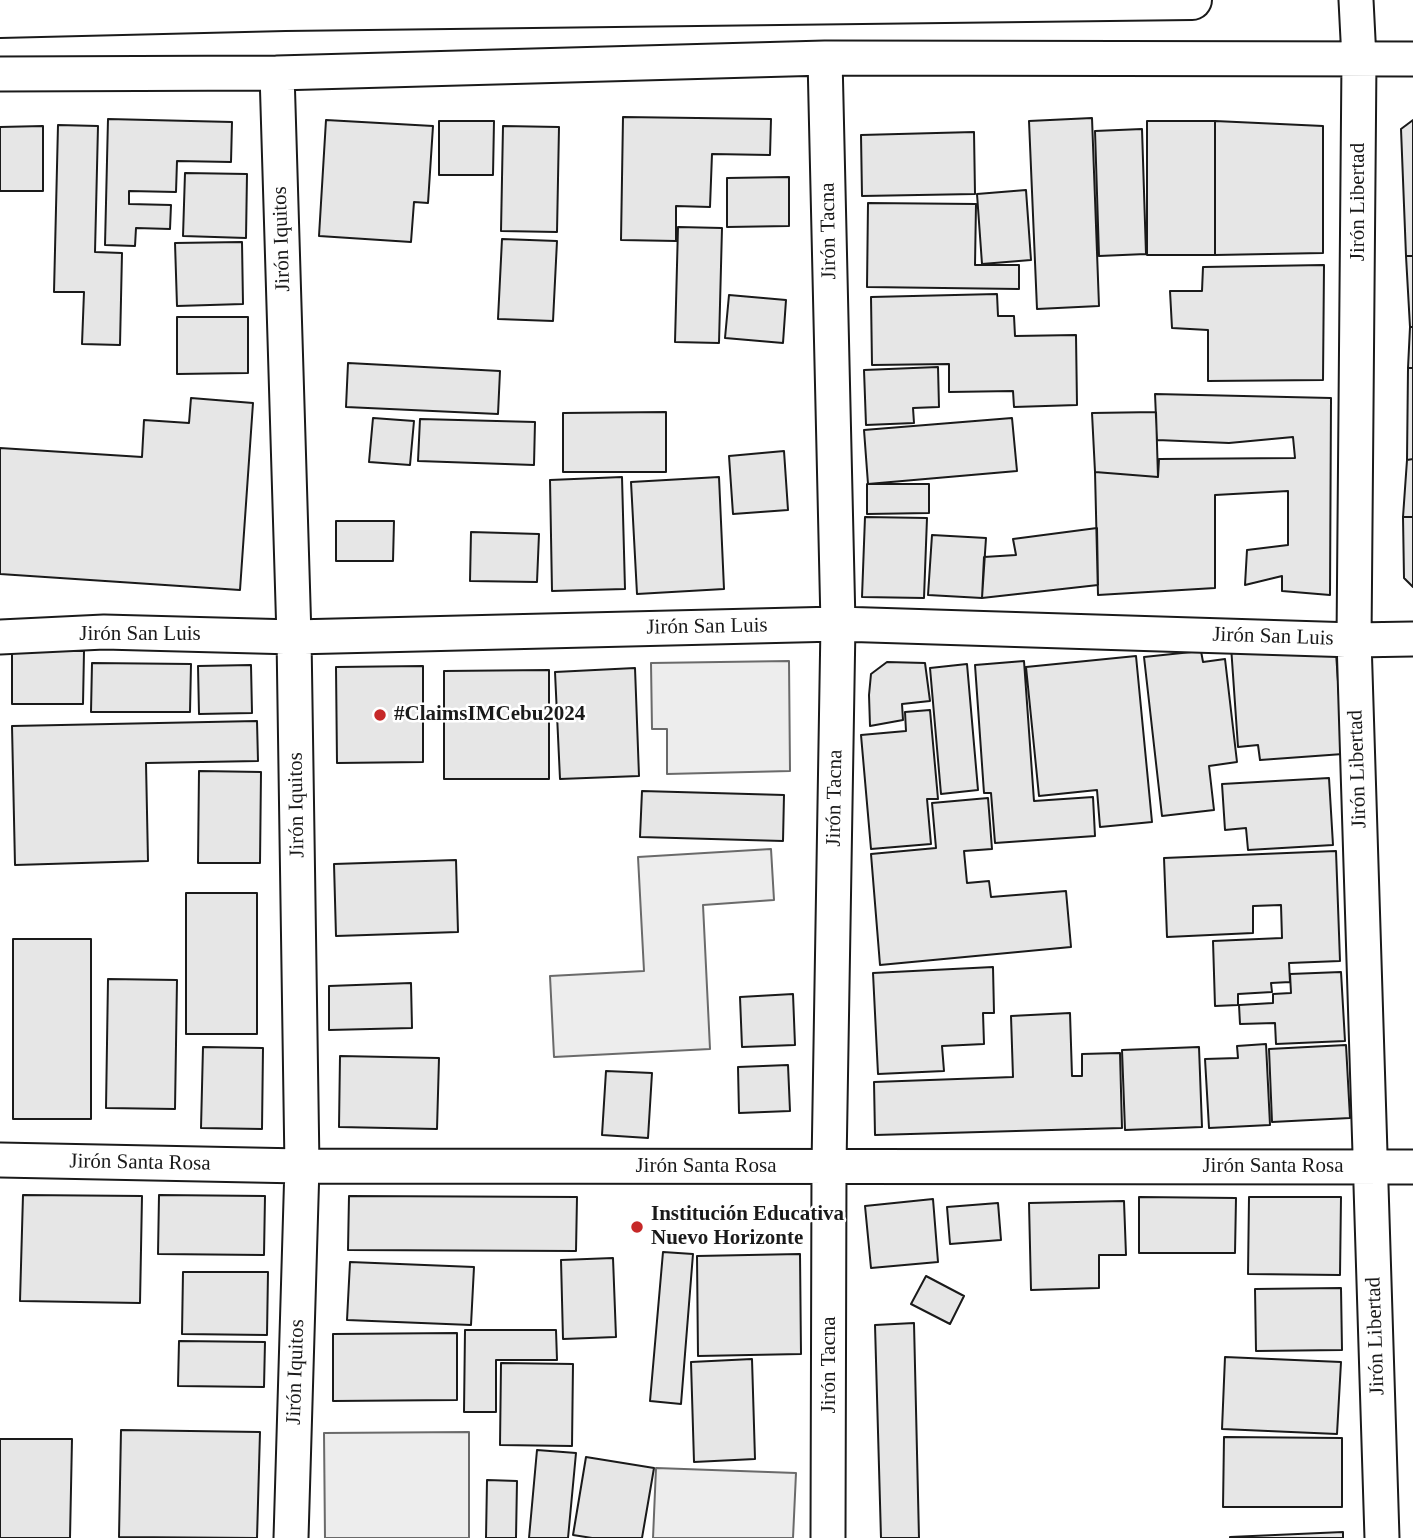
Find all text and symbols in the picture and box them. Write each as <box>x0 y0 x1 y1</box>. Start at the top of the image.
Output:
street label: Jirón Libertad <box>1345 143 1371 261</box>
street label: Jirón Tacna <box>816 182 842 280</box>
street label: Jirón Iquitos <box>268 186 296 292</box>
street label: Jirón San Luis <box>646 613 768 641</box>
street label: Jirón San Luis <box>79 621 201 647</box>
street label: Jirón San Luis <box>1212 622 1334 652</box>
place label: #ClaimsIMCebu2024 <box>394 702 585 728</box>
marker: #ClaimsIMCebu2024 <box>372 707 388 723</box>
street label: Jirón Libertad <box>1343 709 1373 829</box>
street label: Jirón Tacna <box>822 749 848 847</box>
street label: Jirón Iquitos <box>283 752 311 858</box>
street label: Jirón Santa Rosa <box>69 1149 211 1177</box>
street label: Jirón Santa Rosa <box>635 1153 777 1179</box>
street label: Jirón Santa Rosa <box>1202 1153 1344 1179</box>
place label: Institución Educativa Nuevo Horizonte <box>651 1202 844 1252</box>
marker: Institución Educativa Nuevo Horizonte <box>629 1219 645 1235</box>
street label: Jirón Libertad <box>1361 1276 1391 1396</box>
street label: Jirón Tacna <box>816 1316 842 1414</box>
street label: Jirón Iquitos <box>282 1319 310 1425</box>

